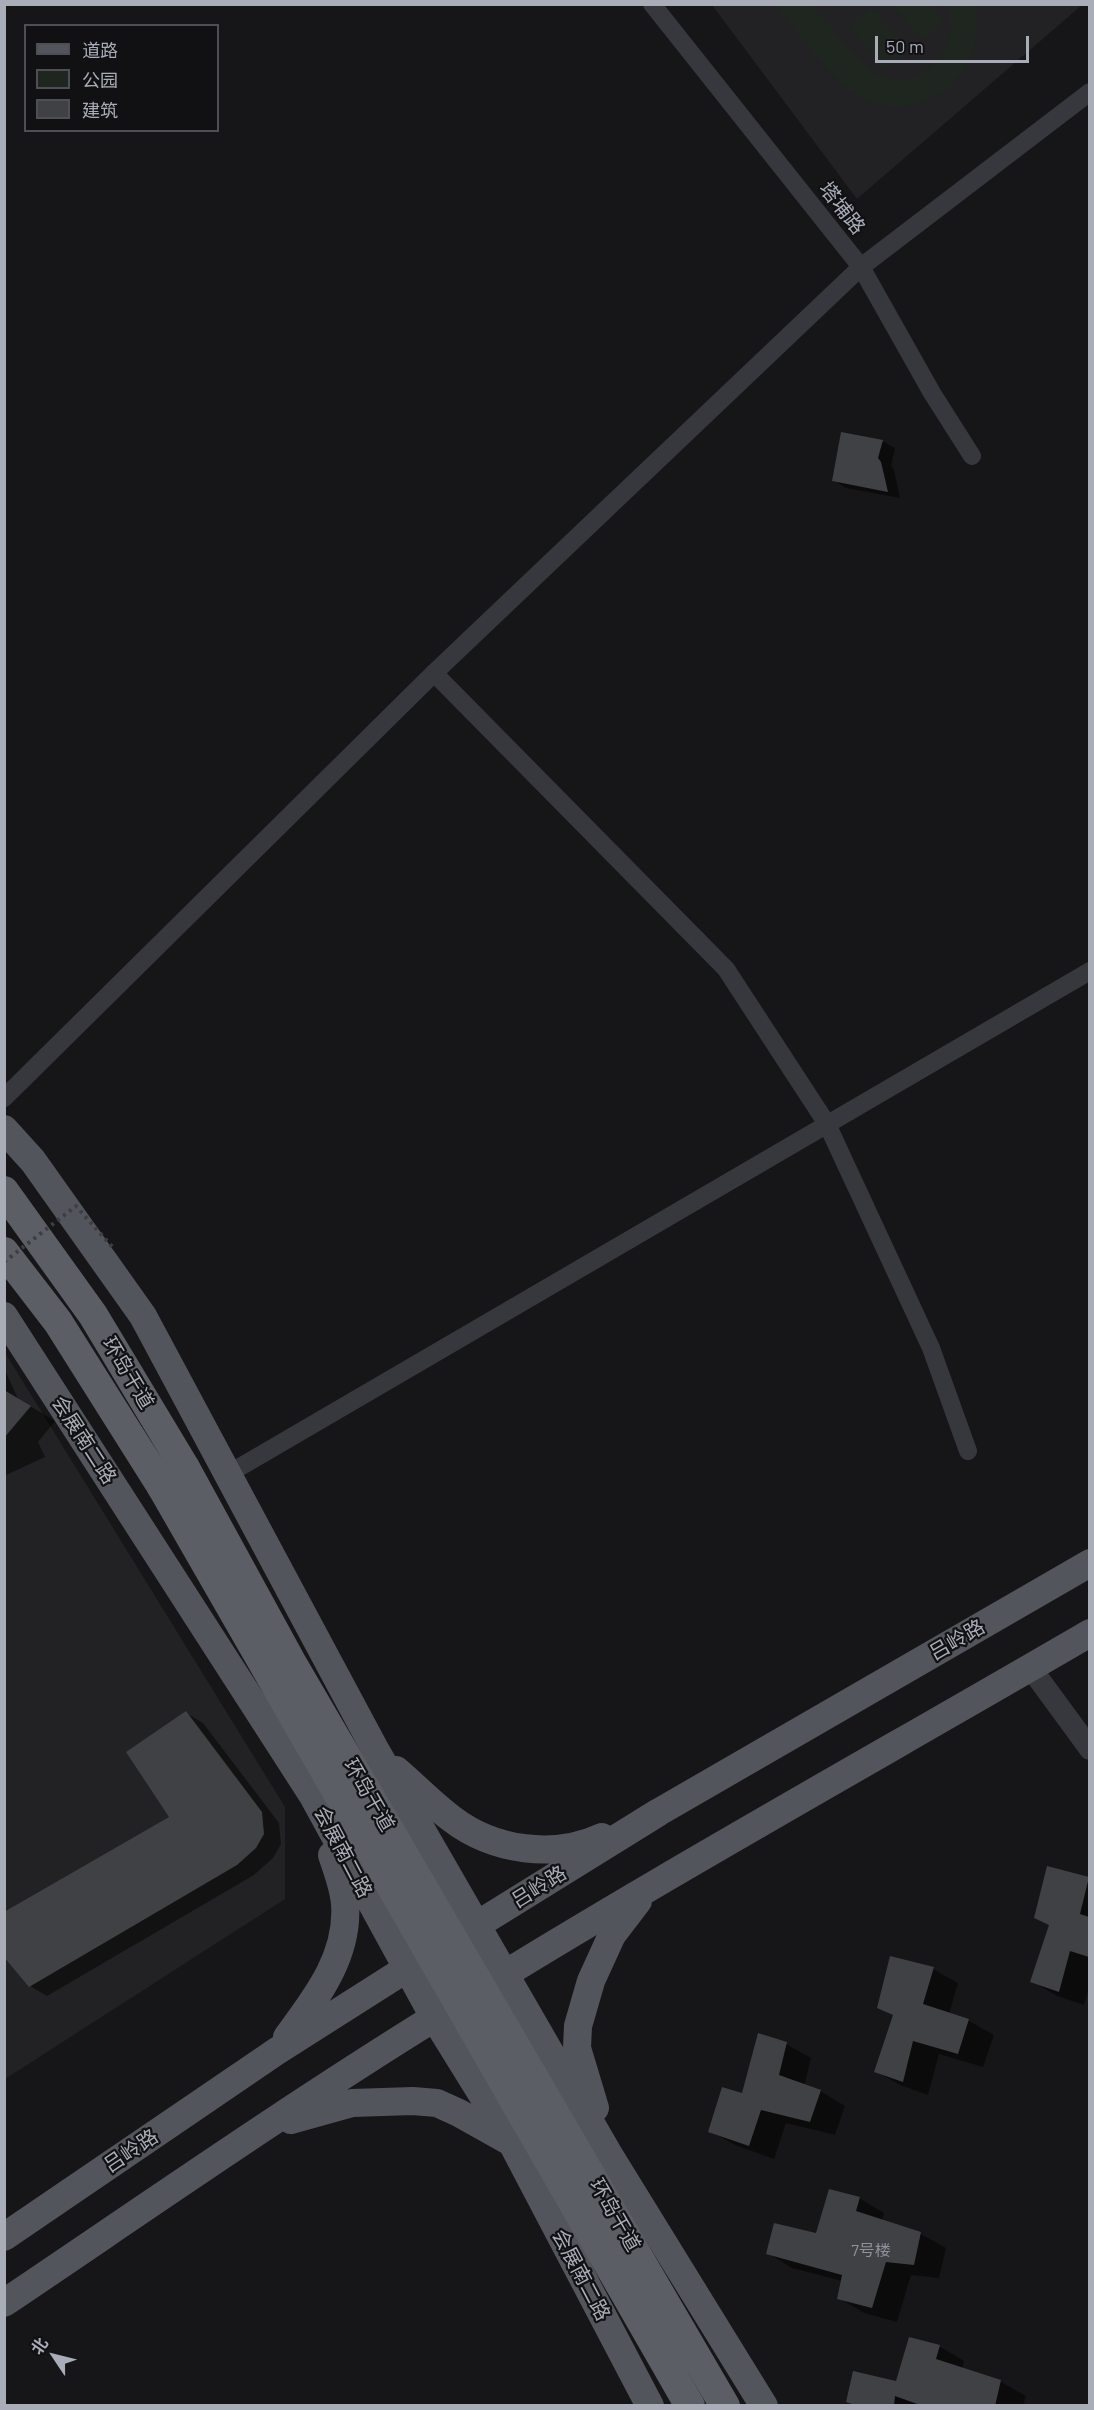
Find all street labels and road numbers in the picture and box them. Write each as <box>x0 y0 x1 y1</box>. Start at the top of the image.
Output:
street label: 塔埔路 <box>814 177 870 239</box>
street label: 环岛干道 <box>97 1333 159 1413</box>
street label: 会展南二路 <box>47 1392 121 1488</box>
street label: 吕岭路 <box>925 1615 989 1665</box>
street label: 环岛干道 <box>339 1754 399 1836</box>
street label: 会展南二路 <box>309 1802 377 1902</box>
street label: 吕岭路 <box>507 1861 571 1913</box>
street label: 吕岭路 <box>99 2124 163 2178</box>
street label: 环岛干道 <box>585 2174 645 2256</box>
street label: 会展南二路 <box>547 2225 615 2325</box>

